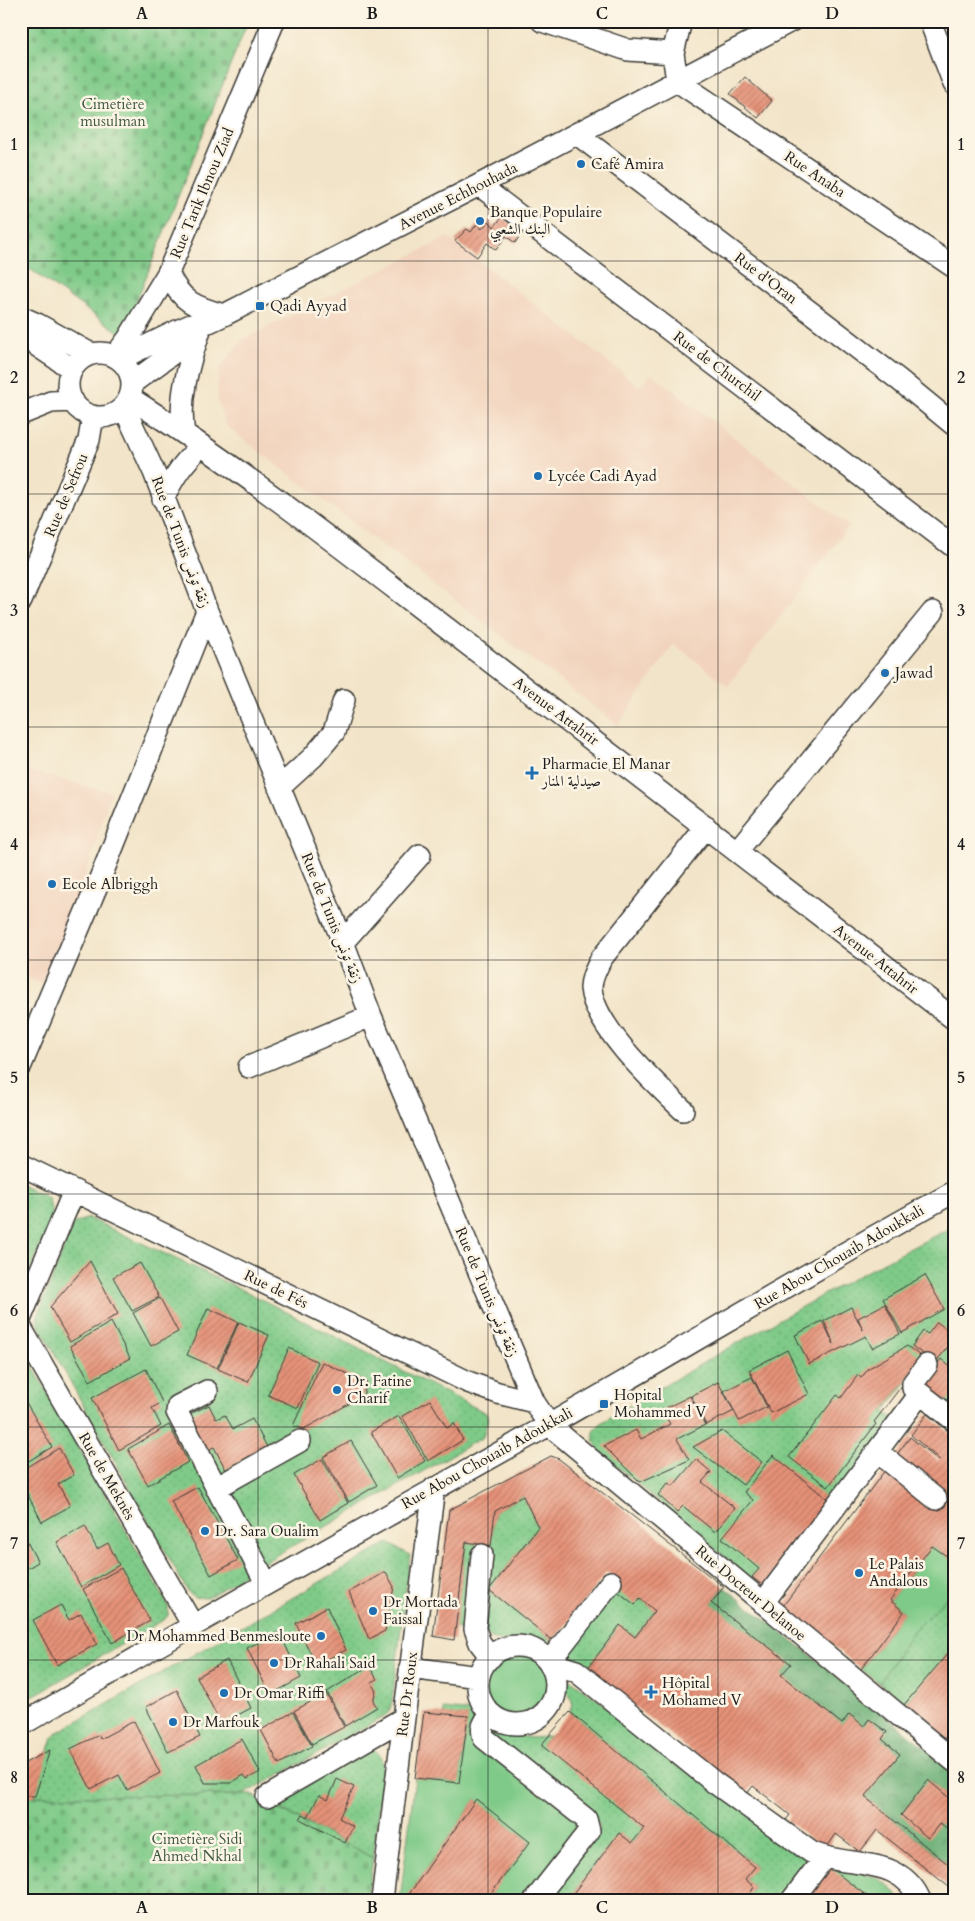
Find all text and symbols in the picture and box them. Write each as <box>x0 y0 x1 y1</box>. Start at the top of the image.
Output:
text: A <box>136 3 148 25</box>
text: B <box>366 3 378 25</box>
text: C <box>596 3 608 25</box>
text: D <box>825 3 839 25</box>
park label: Cimetière musulman <box>80 94 146 131</box>
street label: Rue Tarik Ibnou Ziad <box>165 125 239 261</box>
text: 1 <box>10 134 18 156</box>
text: 1 <box>957 134 965 156</box>
street label: Rue Anaba <box>781 146 850 202</box>
place label: Café Amira <box>591 154 664 174</box>
street label: Avenue Echhouhada <box>395 157 521 235</box>
marker: Café Amira <box>575 158 587 170</box>
place label: Banque Populaire البنك الشعبي <box>490 202 602 243</box>
marker: Banque Populaire البنك الشعبي <box>474 215 486 227</box>
street label: Rue d'Oran <box>730 248 802 309</box>
place label: Qadi Ayyad <box>270 296 347 316</box>
marker: Qadi Ayyad <box>254 300 266 312</box>
street label: Rue de Churchil <box>669 326 765 406</box>
text: 2 <box>10 367 18 389</box>
text: 2 <box>957 367 965 389</box>
street label: Rue de Sefrou <box>39 450 93 540</box>
place label: Lycée Cadi Ayad <box>548 466 657 486</box>
marker: Lycée Cadi Ayad <box>532 470 544 482</box>
street label: Rue de Tunis زنقة تونس <box>147 473 215 611</box>
text: 3 <box>10 600 18 622</box>
text: 3 <box>957 600 965 622</box>
place label: Jawad <box>893 663 933 683</box>
marker: Jawad <box>879 667 891 679</box>
street label: Avenue Attahrir <box>509 672 603 750</box>
place label: Pharmacie El Manar صيدلية المنار <box>540 754 671 791</box>
marker: Pharmacie El Manar صيدلية المنار <box>526 767 538 779</box>
text: 4 <box>10 834 18 856</box>
text: 4 <box>957 834 965 856</box>
street label: Rue de Tunis زنقة تونس <box>297 850 367 986</box>
place label: Ecole Albriggh <box>62 874 159 894</box>
marker: Ecole Albriggh <box>46 878 58 890</box>
street label: Avenue Attahrir <box>829 920 923 999</box>
text: 5 <box>10 1067 18 1089</box>
text: 5 <box>957 1067 965 1089</box>
street label: Rue Abou Chouaib Adoukkali <box>750 1200 928 1314</box>
street label: Rue de Tunis زنقة تونس <box>451 1224 523 1360</box>
street label: Rue de Fés <box>241 1265 311 1313</box>
text: 6 <box>10 1300 18 1322</box>
text: 6 <box>957 1300 965 1322</box>
place label: Dr. Fatine Charif <box>347 1371 412 1408</box>
marker: Dr. Fatine Charif <box>331 1384 343 1396</box>
place label: Hopital Mohammed V <box>614 1385 706 1422</box>
marker: Hopital Mohammed V <box>598 1398 610 1410</box>
street label: Rue Abou Chouaib Adoukkali <box>398 1402 576 1514</box>
street label: Rue de Meknès <box>74 1429 140 1523</box>
place label: Dr. Sara Oualim <box>215 1521 319 1541</box>
marker: Dr. Sara Oualim <box>199 1525 211 1537</box>
text: 7 <box>10 1533 18 1555</box>
text: 7 <box>957 1533 965 1555</box>
street label: Rue Docteur Delanoe <box>691 1541 811 1645</box>
place label: Le Palais Andalous <box>869 1554 928 1591</box>
marker: Le Palais Andalous <box>853 1567 865 1579</box>
place label: Dr Mortada Faissal <box>383 1592 459 1629</box>
marker: Dr Mortada Faissal <box>367 1605 379 1617</box>
place label: Dr Mohammed Benmesloute <box>126 1626 311 1646</box>
marker: Dr Mohammed Benmesloute <box>315 1630 327 1642</box>
street label: Rue Dr Roux <box>392 1650 422 1738</box>
place label: Dr Rahali Said <box>284 1653 376 1673</box>
marker: Dr Rahali Said <box>268 1657 280 1669</box>
place label: Hôpital Mohamed V <box>662 1673 741 1710</box>
place label: Dr Omar Riffi <box>234 1683 325 1703</box>
marker: Hôpital Mohamed V <box>644 1685 658 1699</box>
marker: Dr Omar Riffi <box>218 1687 230 1699</box>
place label: Dr Marfouk <box>183 1712 260 1732</box>
marker: Dr Marfouk <box>167 1716 179 1728</box>
text: 8 <box>10 1767 18 1789</box>
text: 8 <box>957 1767 965 1789</box>
park label: Cimetière Sidi Ahmed Nkhal <box>151 1829 243 1866</box>
text: A <box>136 1897 148 1919</box>
text: B <box>366 1897 378 1919</box>
text: C <box>596 1897 608 1919</box>
text: D <box>825 1897 839 1919</box>

